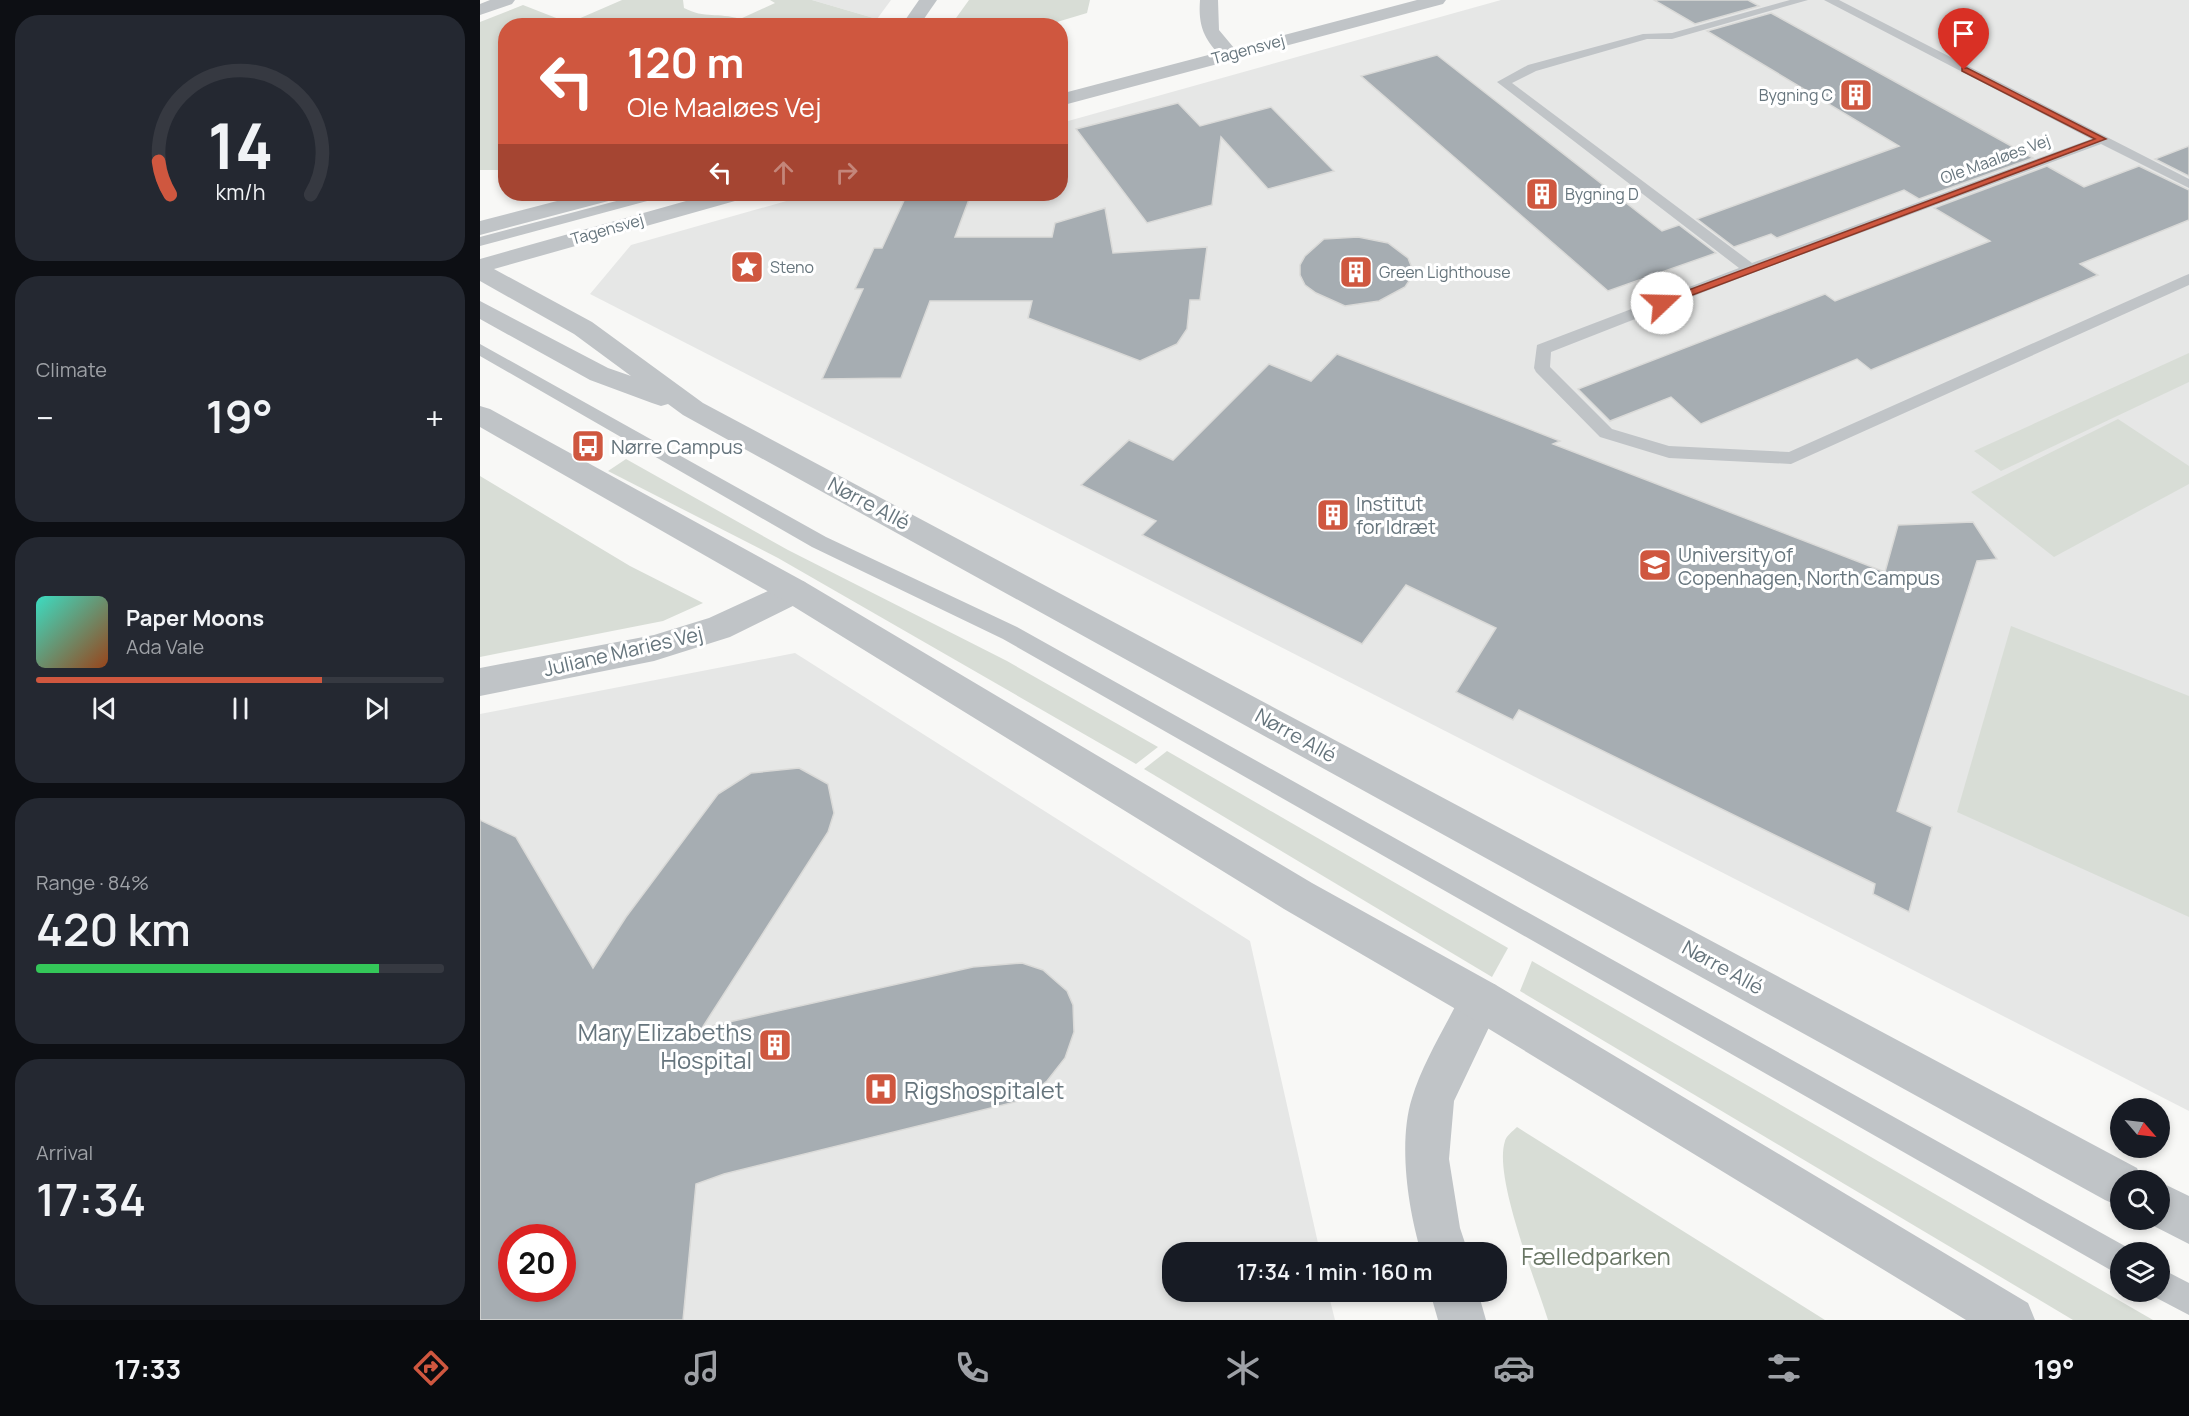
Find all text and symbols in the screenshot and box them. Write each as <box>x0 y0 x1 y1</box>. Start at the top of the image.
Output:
pin <box>1938 8 1989 70</box>
icon: arrive <box>1947 17 1980 50</box>
street label: Tagensvej <box>1209 29 1287 69</box>
text: 120 m <box>627 33 744 91</box>
icon: left <box>528 42 606 120</box>
building icon: Bygning C <box>1838 77 1874 113</box>
place label: Bygning C <box>1759 84 1833 106</box>
text: Ole Maaløes Vej <box>627 88 822 125</box>
text: 14 <box>207 102 273 188</box>
street label: Ole Maaløes Vej <box>1937 129 2053 189</box>
icon: left <box>704 156 737 189</box>
icon: ahead <box>767 156 800 189</box>
icon: right <box>830 156 863 189</box>
building icon: Bygning D <box>1524 176 1560 212</box>
text: km/h <box>215 177 265 206</box>
place label: Bygning D <box>1565 183 1639 205</box>
street label: Tagensvej <box>568 208 646 250</box>
place icon: Steno <box>729 249 765 285</box>
building icon: Green Lighthouse <box>1338 254 1374 290</box>
place label: Steno <box>770 256 814 278</box>
place label: Green Lighthouse <box>1379 261 1511 283</box>
position arrow <box>1630 271 1694 335</box>
text: Climate <box>36 356 107 383</box>
text: 19° <box>206 385 273 447</box>
text: − <box>36 395 54 440</box>
text: + <box>425 395 444 440</box>
bus stop icon: Nørre Campus <box>570 428 606 464</box>
place label: Nørre Campus <box>611 433 743 460</box>
street label: Nørre Allé <box>823 470 915 536</box>
place label: Institut for Idræt <box>1356 490 1436 540</box>
building icon: Institut for Idræt <box>1315 497 1351 533</box>
place label: University of Copenhagen, North Campus <box>1678 541 1940 591</box>
school or university icon: University of Copenhagen, North Campus <box>1637 547 1673 583</box>
text: Paper Moons <box>126 603 264 633</box>
street label: Juliane Maries Vej <box>541 620 705 682</box>
text: Ada Vale <box>126 633 204 660</box>
icon: previous <box>88 692 121 725</box>
icon: pause <box>224 692 257 725</box>
icon: next <box>360 692 393 725</box>
street label: Nørre Allé <box>1250 702 1342 768</box>
text: Range · 84% <box>36 869 149 896</box>
text: 420 km <box>36 898 191 960</box>
street label: Nørre Allé <box>1677 934 1769 1000</box>
place label: Mary Elizabeths Hospital <box>578 1015 752 1076</box>
building icon: Mary Elizabeths Hospital <box>757 1027 793 1063</box>
hospital icon: Rigshospitalet <box>863 1071 899 1107</box>
place label: Rigshospitalet <box>904 1073 1064 1106</box>
north arrow <box>2110 1098 2170 1158</box>
map controls <box>2110 1098 2170 1302</box>
text: Arrival <box>36 1139 93 1166</box>
text: 17:34 <box>36 1168 146 1230</box>
button: search <box>2110 1170 2170 1230</box>
speed limit sign: 20 <box>498 1224 576 1302</box>
park label: Fælledparken <box>1521 1239 1671 1272</box>
button: layers <box>2110 1242 2170 1302</box>
text: 17:34 · 1 min · 160 m <box>1237 1257 1432 1287</box>
icon: directions <box>410 1347 452 1389</box>
icon: music <box>681 1347 723 1389</box>
icon: phone <box>951 1347 993 1389</box>
icon: climate <box>1222 1347 1264 1389</box>
icon: car <box>1493 1347 1535 1389</box>
icon: filters <box>1763 1347 1805 1389</box>
text: 17:33 <box>114 1350 181 1387</box>
text: 19° <box>2034 1350 2075 1387</box>

